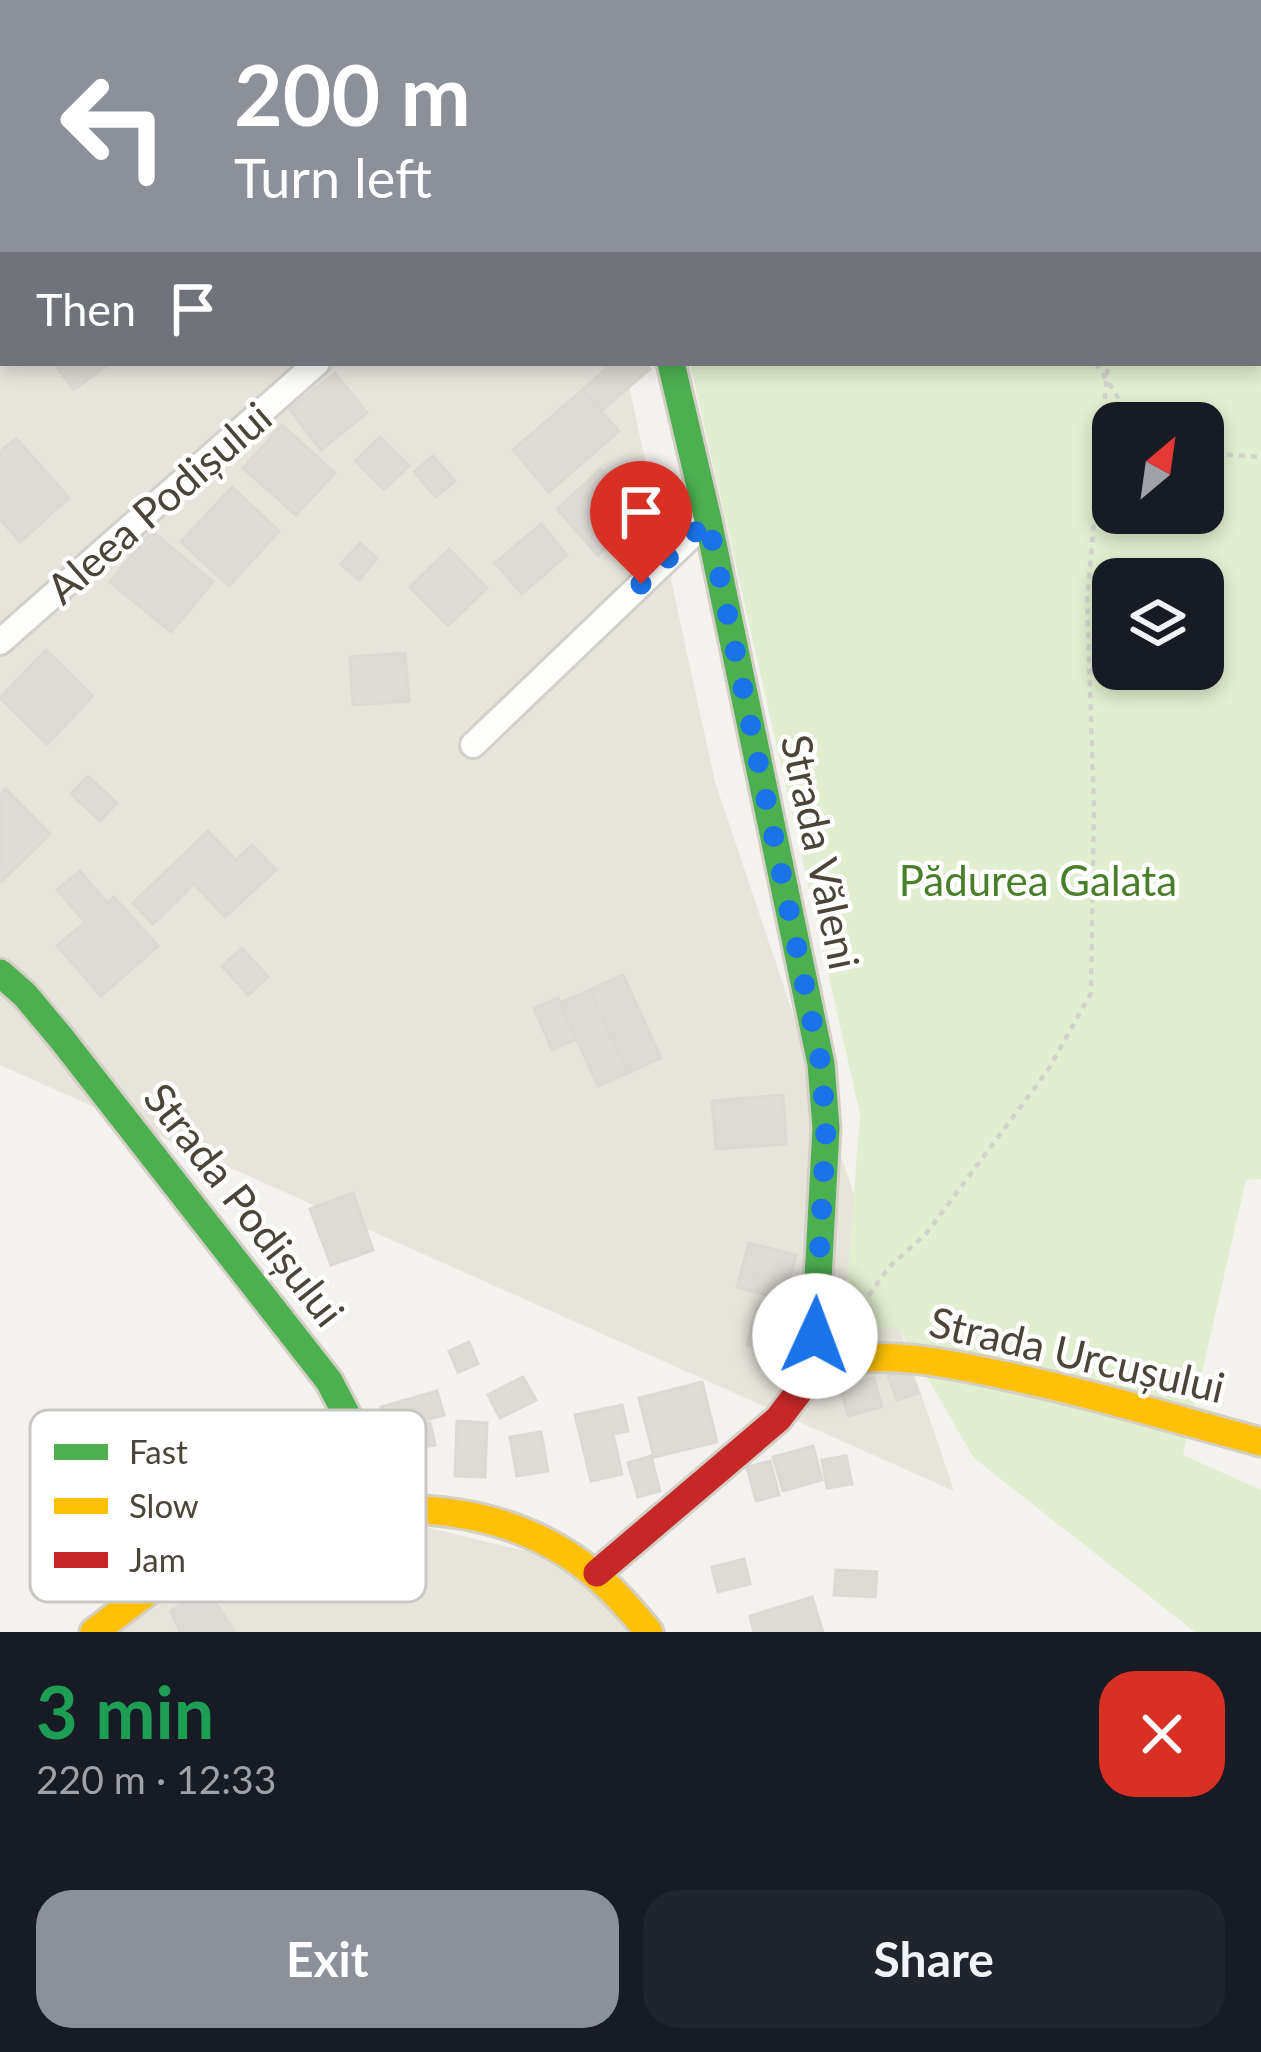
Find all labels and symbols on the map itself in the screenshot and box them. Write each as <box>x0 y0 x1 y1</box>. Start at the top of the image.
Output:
street label: Aleea Podișului <box>36 391 281 613</box>
north arrow <box>1092 402 1224 534</box>
pin <box>590 461 692 584</box>
street label: Strada Văleni <box>772 730 870 974</box>
park label: Pădurea Galata <box>899 855 1177 905</box>
street label: Strada Podișului <box>134 1073 355 1336</box>
position arrow <box>752 1273 878 1399</box>
street label: Strada Urcușului <box>925 1296 1230 1412</box>
legend <box>30 1410 426 1602</box>
text: Fast <box>129 1431 188 1471</box>
text: Slow <box>129 1485 199 1525</box>
text: Jam <box>129 1539 186 1579</box>

